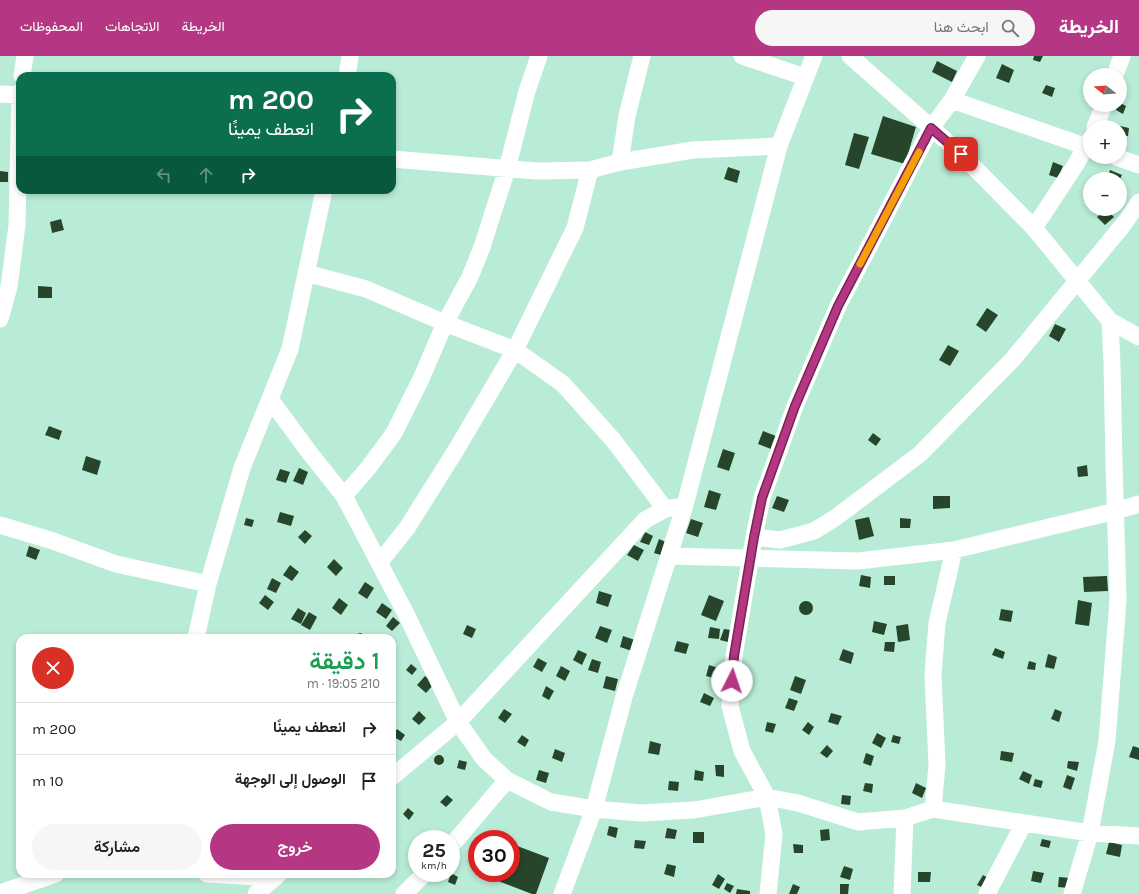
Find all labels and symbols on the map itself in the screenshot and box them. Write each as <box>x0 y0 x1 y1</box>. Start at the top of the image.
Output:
north arrow <box>1083 68 1127 112</box>
pin <box>944 137 978 171</box>
position arrow <box>711 660 753 702</box>
speed limit sign: 30 <box>468 830 520 882</box>

